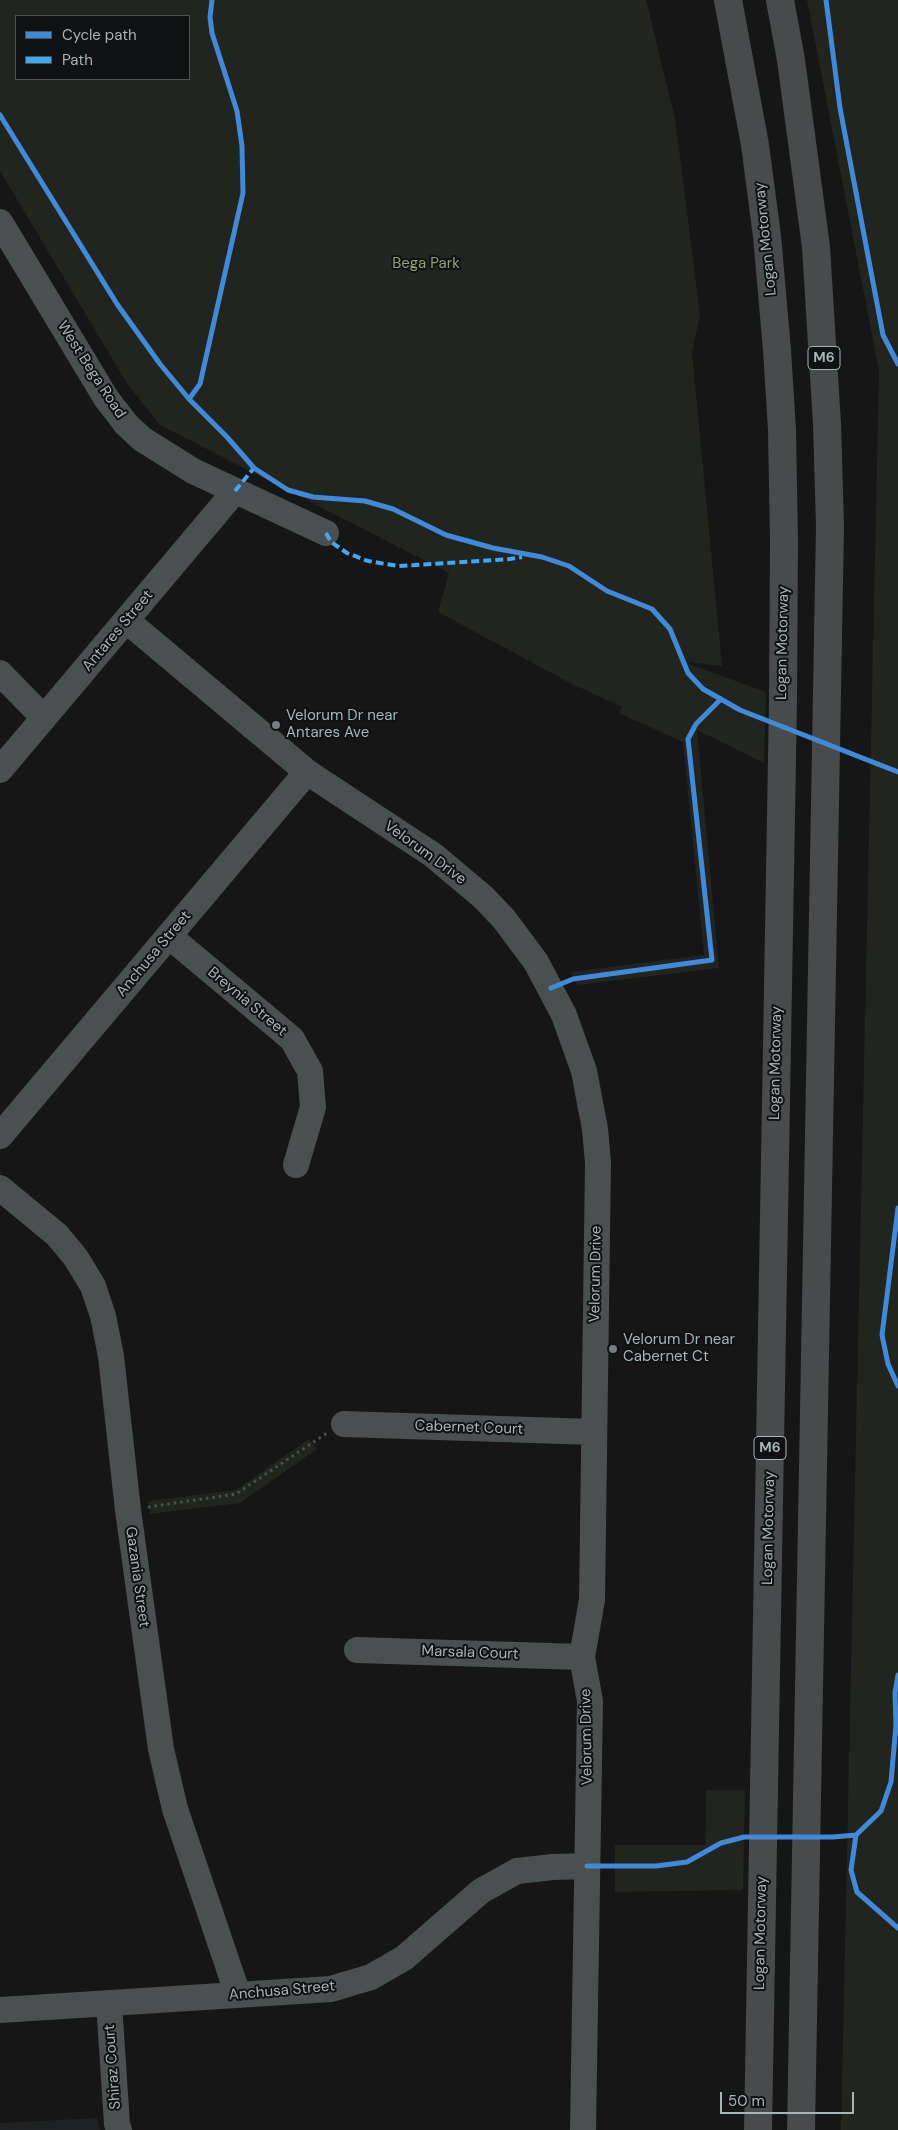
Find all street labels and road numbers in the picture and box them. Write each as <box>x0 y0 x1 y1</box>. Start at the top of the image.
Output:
street label: Logan Motorway <box>751 181 781 297</box>
street label: West Bega Road <box>53 318 129 422</box>
road number: M6 <box>808 346 840 369</box>
street label: Logan Motorway <box>773 586 793 700</box>
street label: Antares Street <box>79 587 157 675</box>
street label: Velorum Drive <box>381 817 469 889</box>
street label: Anchusa Street <box>113 907 195 1001</box>
street label: Breynia Street <box>204 964 290 1040</box>
street label: Logan Motorway <box>766 1006 786 1120</box>
street label: Velorum Drive <box>586 1225 606 1323</box>
street label: Cabernet Court <box>414 1417 524 1439</box>
road number: M6 <box>754 1436 786 1460</box>
street label: Logan Motorway <box>759 1471 779 1585</box>
street label: Gazania Street <box>121 1526 153 1628</box>
street label: Marsala Court <box>421 1642 519 1664</box>
street label: Velorum Drive <box>577 1688 597 1786</box>
street label: Logan Motorway <box>751 1876 771 1990</box>
street label: Anchusa Street <box>228 1977 336 2005</box>
street label: Shiraz Court <box>101 2024 125 2110</box>

